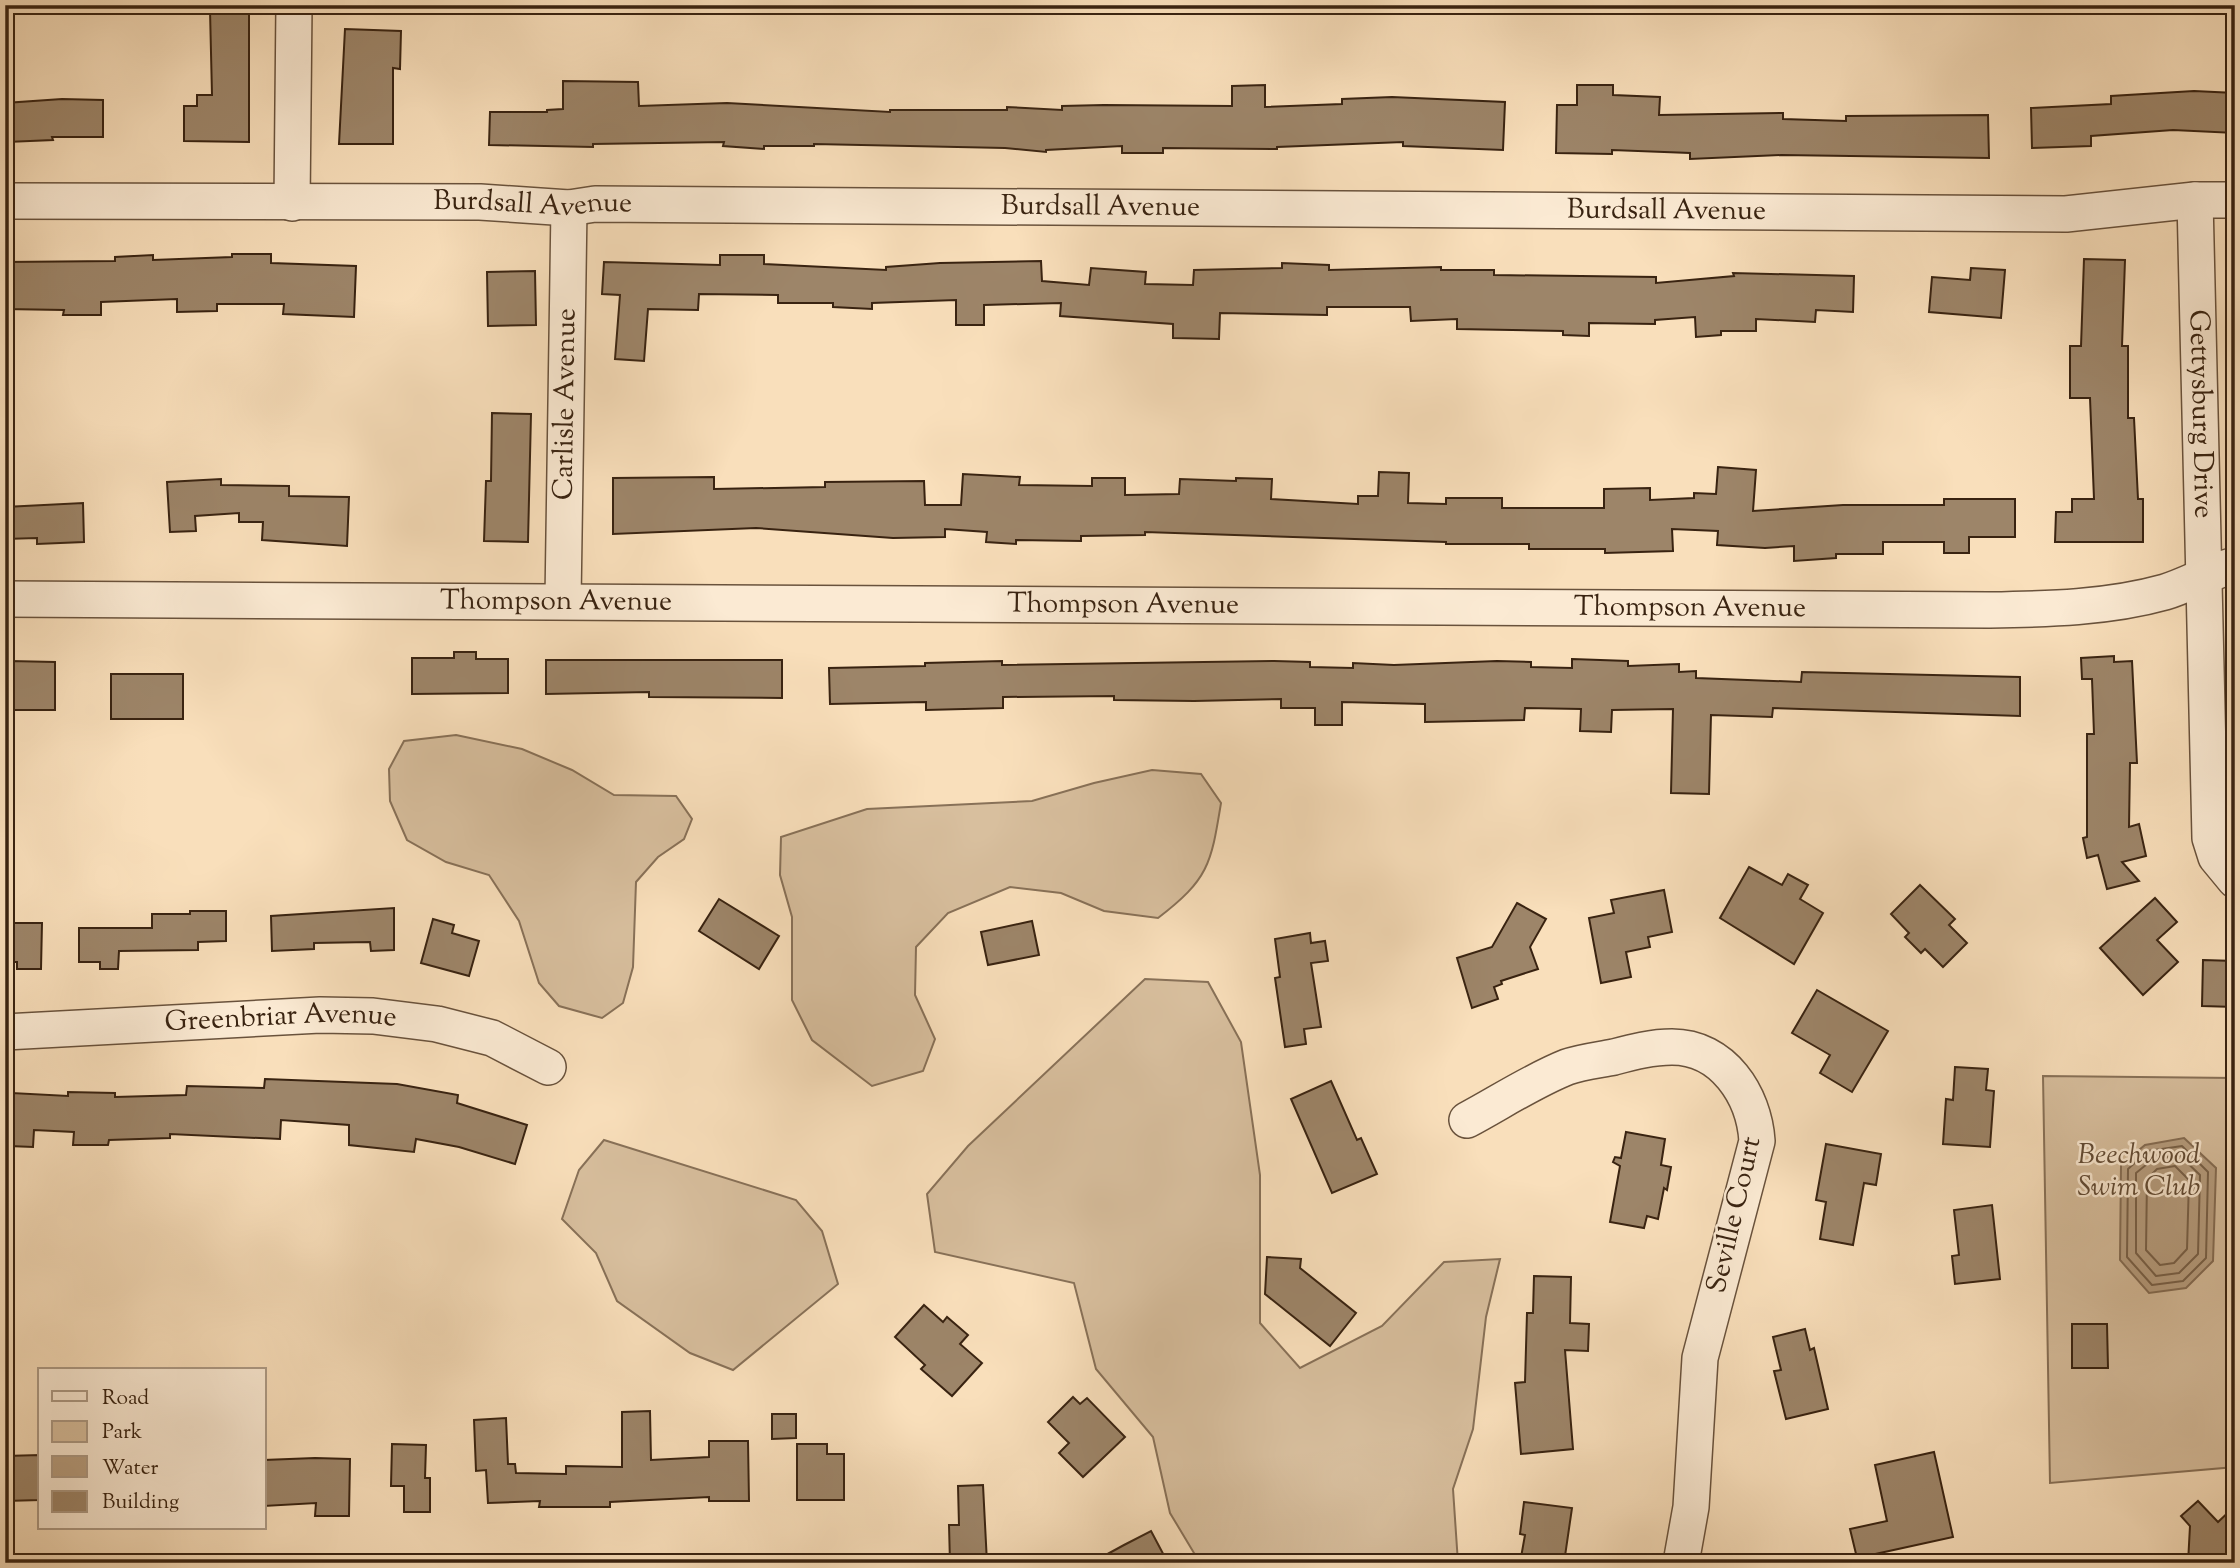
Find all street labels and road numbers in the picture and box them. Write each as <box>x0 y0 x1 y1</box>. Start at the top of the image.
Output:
street label: Burdsall Avenue <box>433 182 632 228</box>
street label: Burdsall Avenue <box>1001 187 1200 228</box>
street label: Burdsall Avenue <box>1567 191 1766 232</box>
street label: Carlisle Avenue <box>545 308 587 500</box>
street label: Gettysburg Drive <box>2178 309 2222 519</box>
street label: Thompson Avenue <box>440 581 672 623</box>
street label: Thompson Avenue <box>1007 585 1239 626</box>
street label: Thompson Avenue <box>1574 588 1806 629</box>
street label: Greenbriar Avenue <box>164 995 399 1043</box>
street label: Seville Court <box>1698 1132 1773 1297</box>

